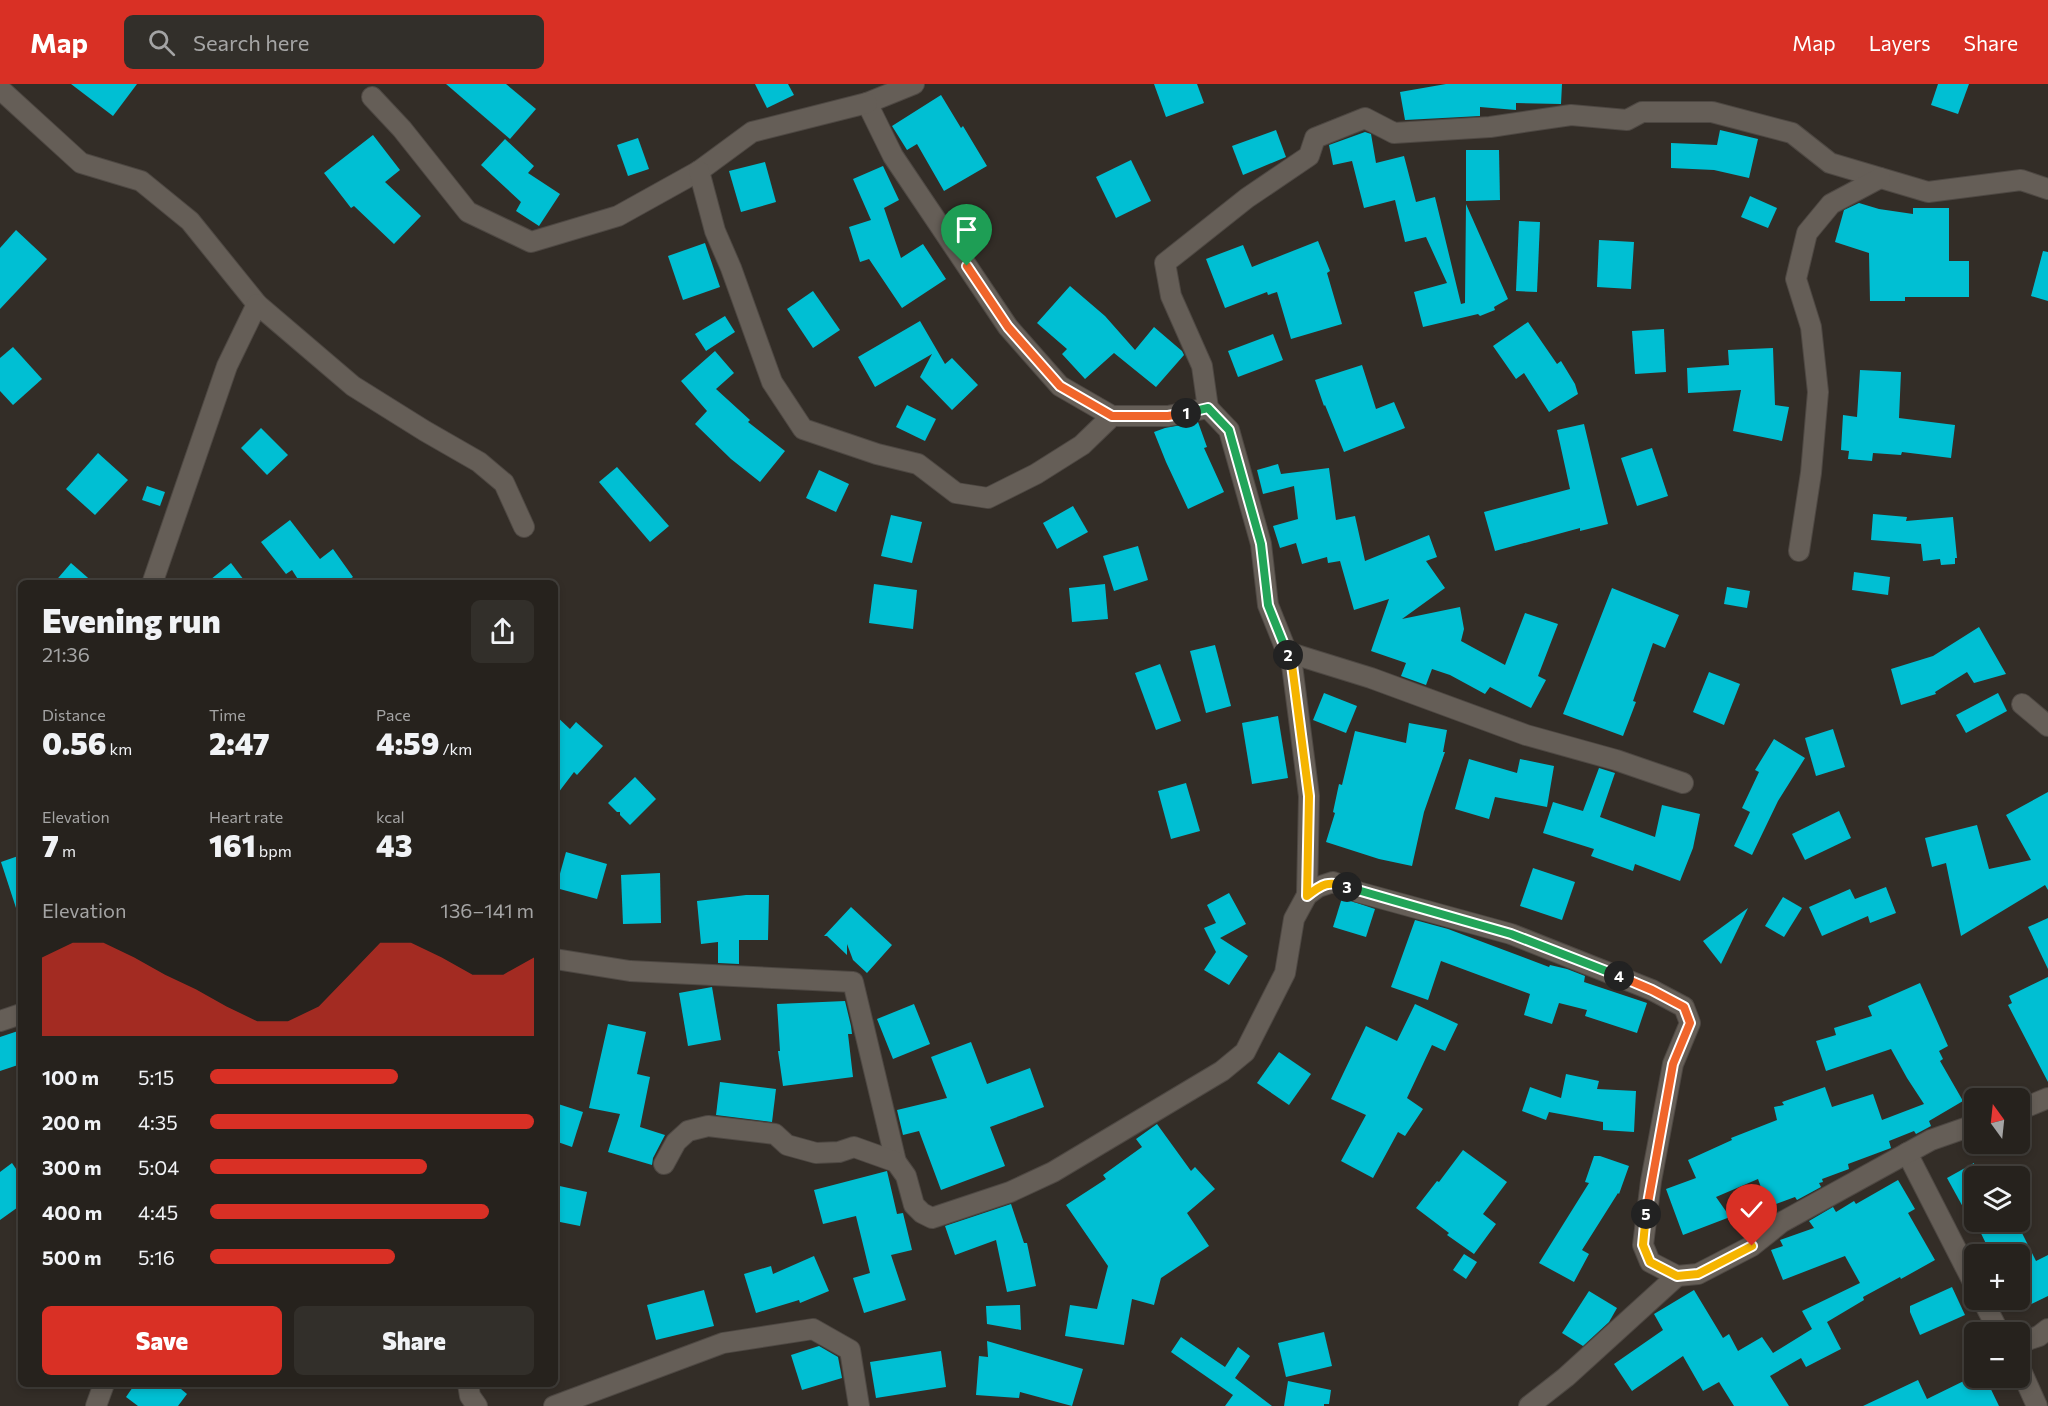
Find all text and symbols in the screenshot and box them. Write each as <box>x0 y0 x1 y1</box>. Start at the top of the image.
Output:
search box <box>124 15 544 69</box>
text: Map <box>30 25 88 59</box>
icon: search <box>145 26 178 59</box>
text: Search here <box>193 29 309 56</box>
text: Map <box>1792 30 1836 55</box>
text: Layers <box>1869 30 1931 55</box>
text: Share <box>1964 30 2018 55</box>
pin <box>941 204 992 266</box>
icon: arrive <box>950 213 983 246</box>
pin: 1 <box>1171 398 1201 428</box>
text: 1 <box>1182 403 1190 422</box>
text: Evening run <box>42 599 221 640</box>
button: share <box>471 600 534 663</box>
pin: 2 <box>1273 640 1303 670</box>
text: 21:36 <box>42 642 90 666</box>
text: 2 <box>1283 645 1293 664</box>
text: Distance <box>42 705 106 724</box>
text: Time <box>209 705 246 724</box>
text: Pace <box>376 705 411 724</box>
text: 0.56 <box>42 724 107 761</box>
text: 2:47 <box>209 724 270 761</box>
text: 4:59 <box>376 724 439 761</box>
text: km <box>107 739 132 758</box>
text: /km <box>439 739 472 758</box>
text: Elevation <box>42 807 110 826</box>
text: Heart rate <box>209 807 283 826</box>
text: kcal <box>376 807 405 826</box>
text: 7 <box>42 826 59 863</box>
text: 161 <box>209 826 256 863</box>
text: 43 <box>376 826 412 863</box>
text: m <box>59 841 76 860</box>
text: bpm <box>256 841 292 860</box>
pin: 3 <box>1332 872 1362 902</box>
text: 3 <box>1342 877 1352 896</box>
text: Elevation <box>42 898 127 922</box>
text: 136–141 m <box>440 898 534 922</box>
pin: 4 <box>1604 961 1634 991</box>
text: 4 <box>1614 966 1624 985</box>
text: 100 m <box>42 1065 99 1089</box>
text: 5:15 <box>138 1065 174 1089</box>
north arrow <box>1964 1088 2030 1154</box>
map controls <box>1964 1088 2030 1388</box>
text: 200 m <box>42 1110 101 1134</box>
text: 4:35 <box>138 1110 178 1134</box>
text: 300 m <box>42 1155 102 1179</box>
text: 5:04 <box>138 1155 179 1179</box>
button: layers <box>1964 1166 2030 1232</box>
pin <box>1726 1184 1777 1246</box>
icon: check <box>1735 1193 1768 1226</box>
pin: 5 <box>1631 1199 1661 1229</box>
text: 400 m <box>42 1200 102 1224</box>
text: 4:45 <box>138 1200 178 1224</box>
text: 5 <box>1641 1204 1651 1223</box>
button: + <box>1964 1244 2030 1310</box>
text: 500 m <box>42 1245 102 1269</box>
text: 5:16 <box>138 1245 175 1269</box>
button: Save <box>42 1306 282 1375</box>
button: Share <box>294 1306 534 1375</box>
button: − <box>1964 1322 2030 1388</box>

